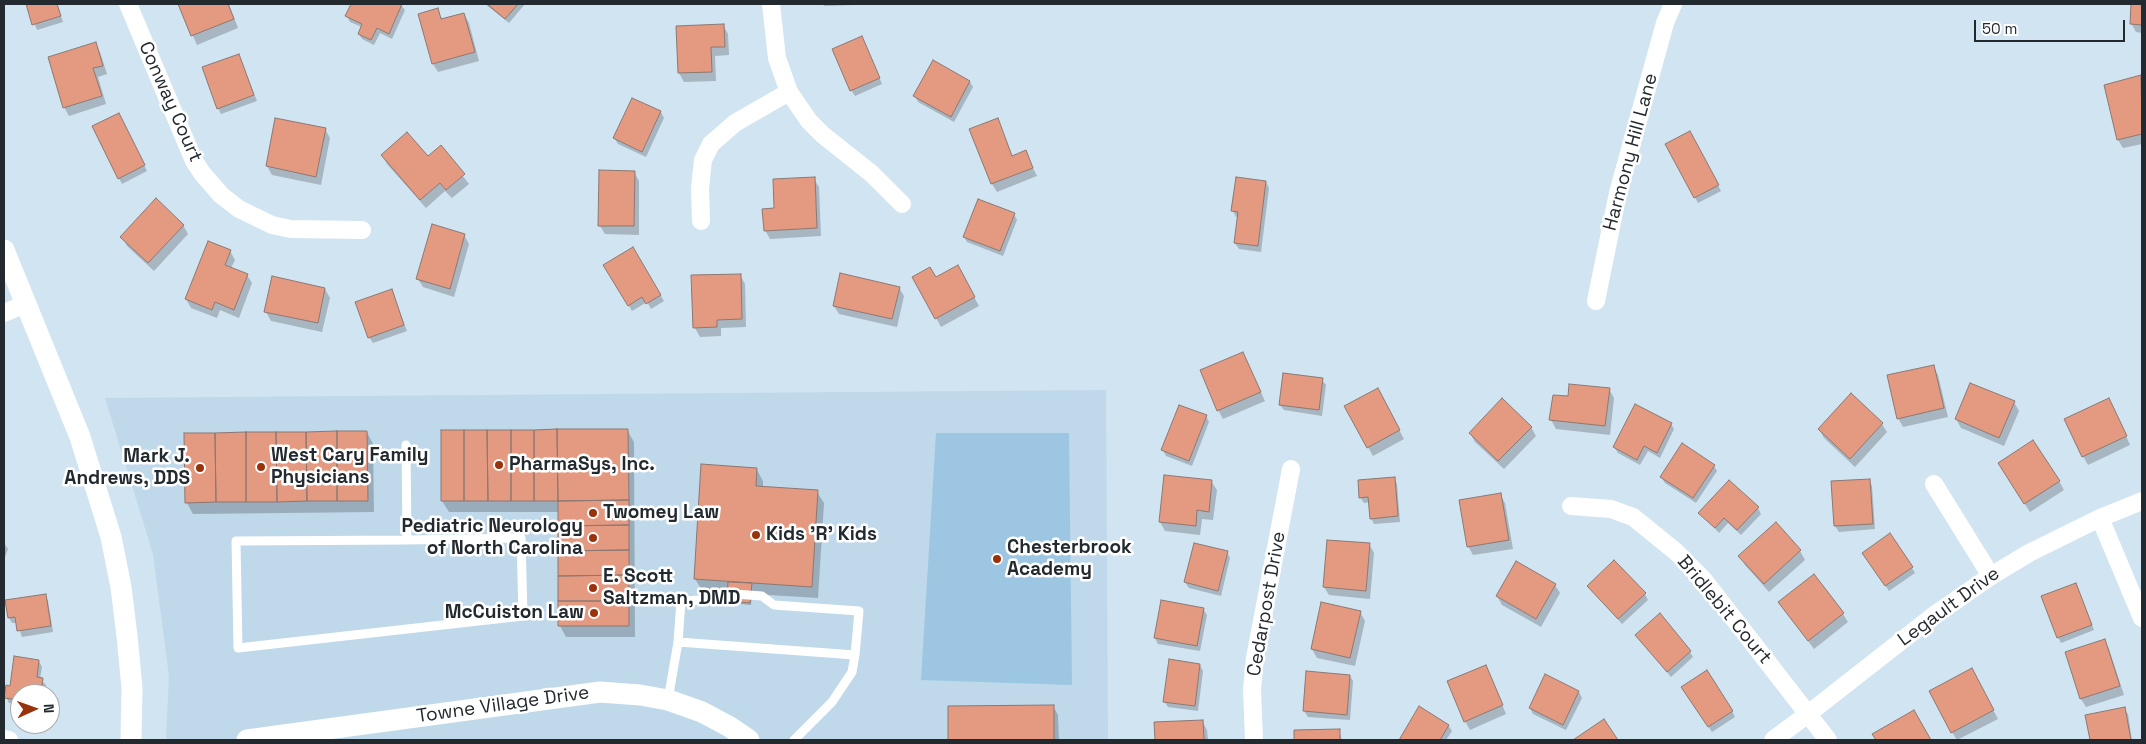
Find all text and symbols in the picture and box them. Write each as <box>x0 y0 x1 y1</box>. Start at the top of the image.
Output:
scale bar <box>1976 10 2127 42</box>
text: 50 m <box>1982 19 2017 38</box>
street label: Conway Court <box>133 38 207 166</box>
street label: Harmony Hill Lane <box>1599 71 1663 233</box>
place label: West Cary Family Physicians <box>271 445 428 489</box>
place label: Mark J. Andrews, DDS <box>64 446 190 490</box>
place label: PharmaSys, Inc. <box>509 454 655 476</box>
marker: PharmaSys, Inc. <box>493 459 505 471</box>
marker: West Cary Family Physicians <box>255 461 267 473</box>
marker: Mark J. Andrews, DDS <box>194 462 206 474</box>
place label: Twomey Law <box>603 502 719 524</box>
marker: Twomey Law <box>587 507 599 519</box>
place label: Pediatric Neurology of North Carolina <box>401 516 583 560</box>
place label: Kids 'R' Kids <box>766 524 877 546</box>
marker: Kids 'R' Kids <box>750 529 762 541</box>
street label: Cedarpost Drive <box>1243 530 1291 678</box>
marker: Pediatric Neurology of North Carolina <box>587 532 599 544</box>
place label: Chesterbrook Academy <box>1007 537 1132 581</box>
street label: Bridlebit Court <box>1672 551 1776 669</box>
marker: Chesterbrook Academy <box>991 553 1003 565</box>
street label: Legault Drive <box>1894 563 2004 651</box>
place label: E. Scott Saltzman, DMD <box>603 566 740 610</box>
marker: E. Scott Saltzman, DMD <box>587 582 599 594</box>
place label: McCuiston Law <box>445 602 584 624</box>
marker: McCuiston Law <box>588 607 600 619</box>
street label: Towne Village Drive <box>415 682 591 728</box>
north arrow <box>10 684 60 734</box>
text: N <box>40 703 58 714</box>

